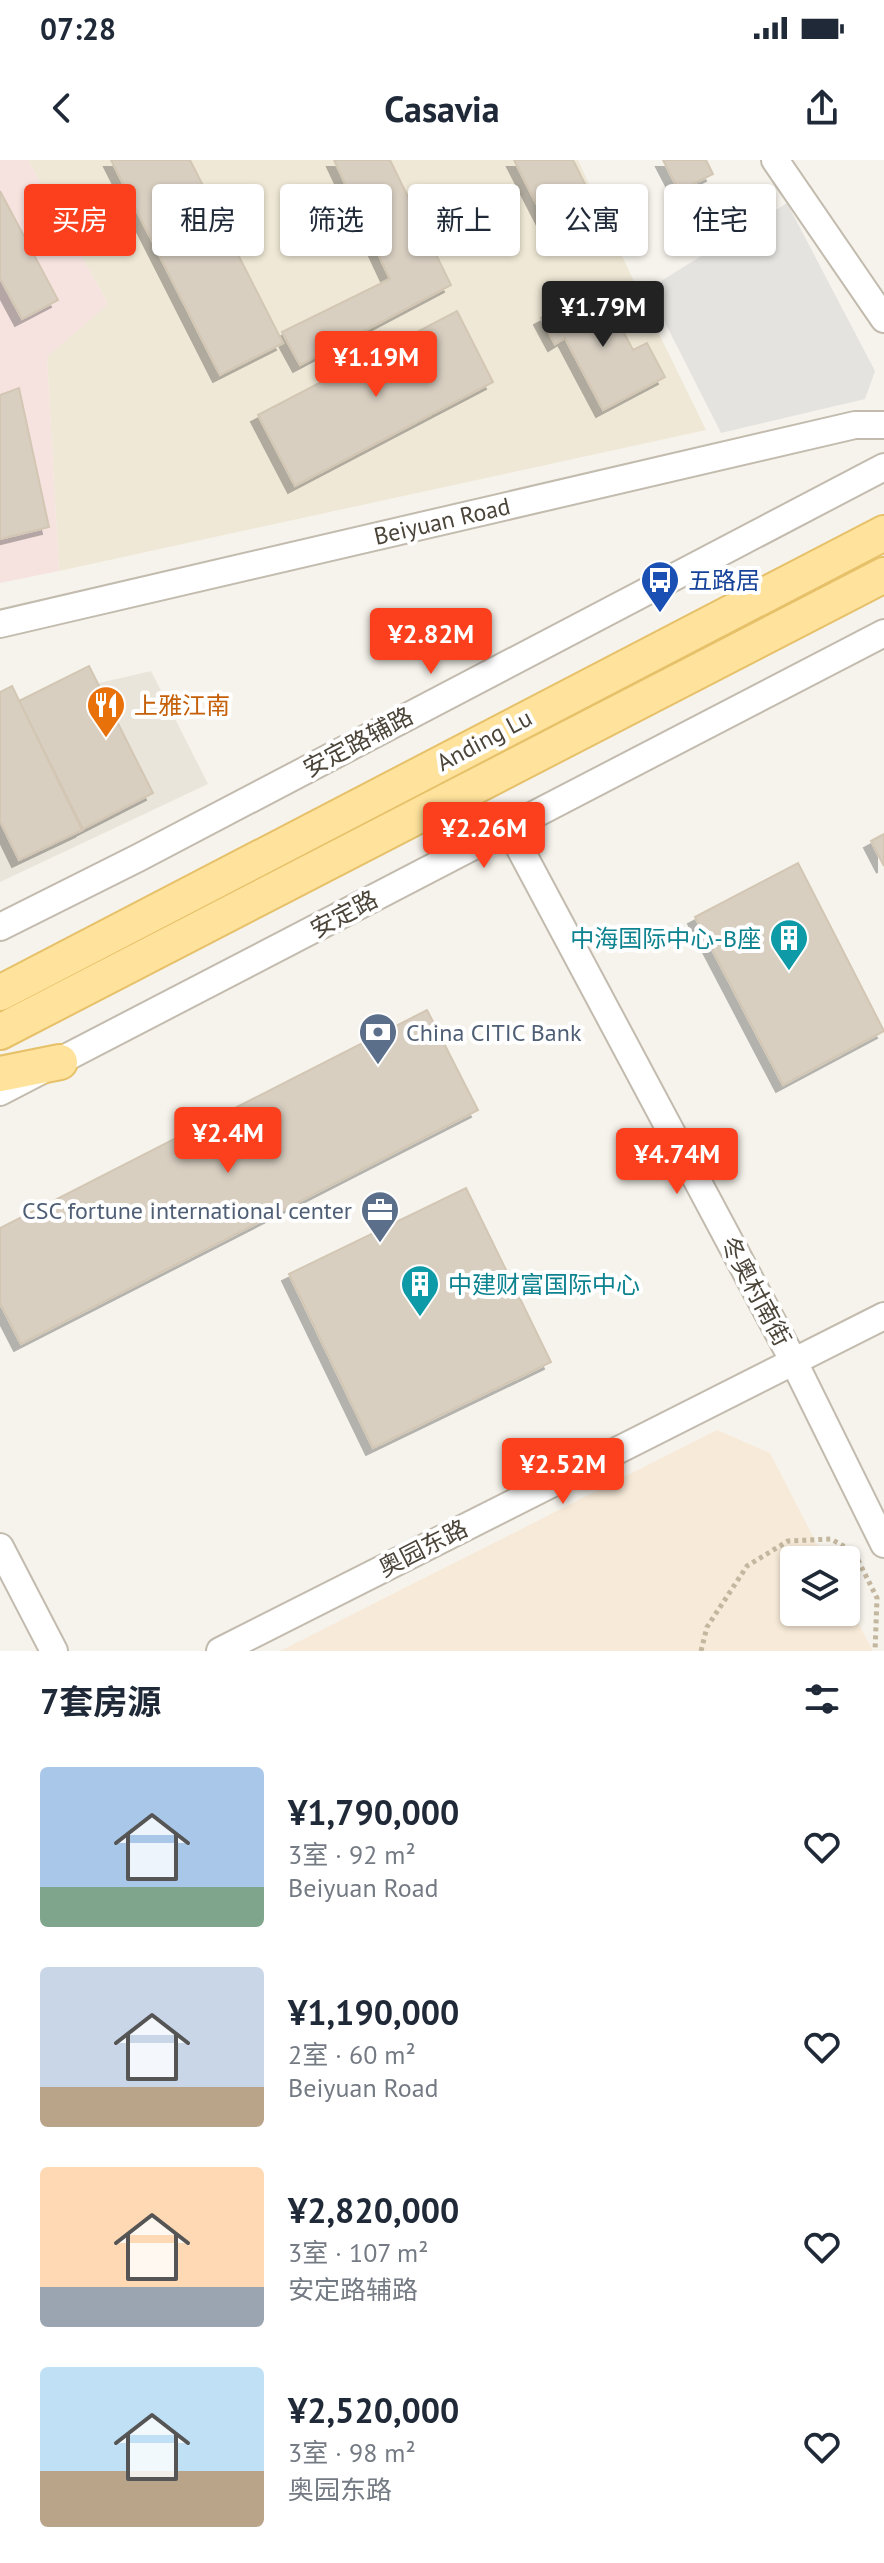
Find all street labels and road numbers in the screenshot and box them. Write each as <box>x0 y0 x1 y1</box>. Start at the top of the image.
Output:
street label: Beiyuan Road <box>371 490 513 552</box>
street label: 安定路辅路 <box>298 700 418 784</box>
street label: Anding Lu <box>431 702 537 778</box>
street label: 安定路 <box>305 883 383 945</box>
street label: 冬奥村南街 <box>714 1231 798 1351</box>
street label: 奥园东路 <box>373 1512 473 1584</box>

